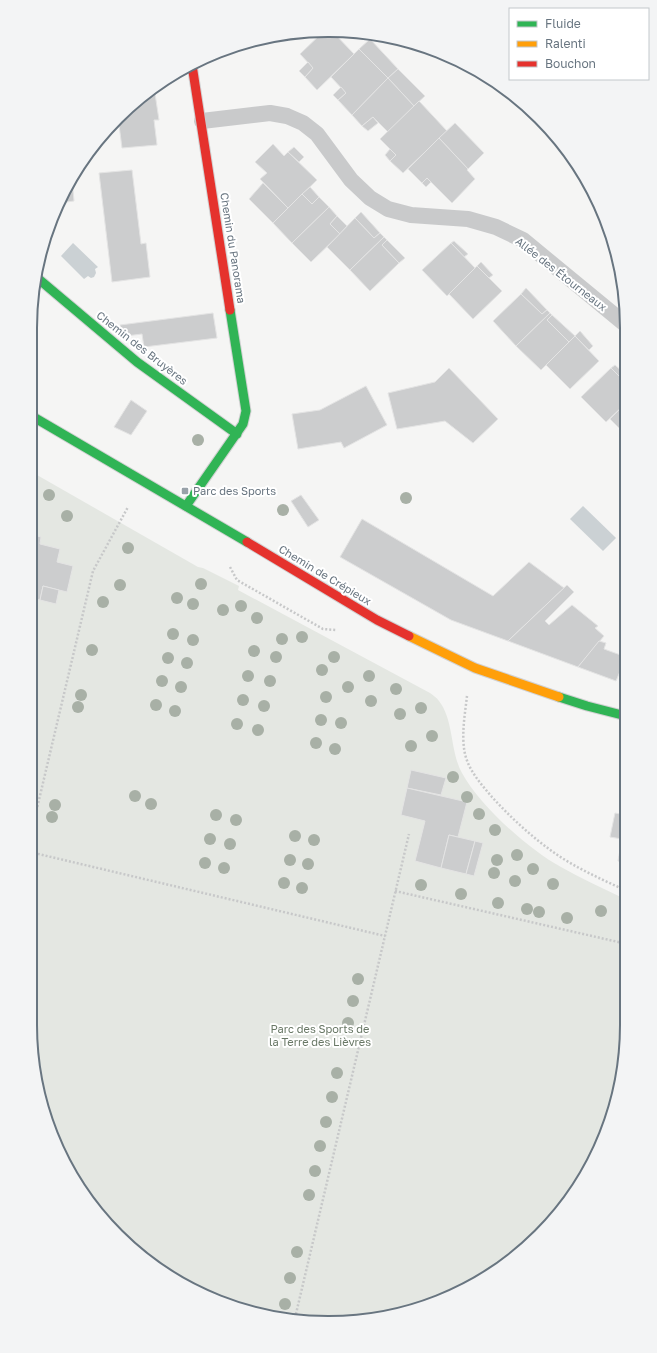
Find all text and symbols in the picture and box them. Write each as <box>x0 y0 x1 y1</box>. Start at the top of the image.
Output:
legend <box>509 8 649 80</box>
text: Fluide <box>545 16 581 31</box>
text: Ralenti <box>545 36 586 51</box>
text: Bouchon <box>545 56 596 71</box>
street label: Chemin du Panorama <box>218 192 249 304</box>
street label: Allée des Étourneaux <box>513 234 609 313</box>
street label: Chemin des Bruyères <box>94 308 190 387</box>
place label: Parc des Sports <box>193 484 276 497</box>
marker: Parc des Sports <box>180 486 190 496</box>
street label: Chemin de Crépieux <box>277 542 374 607</box>
park label: Parc des Sports de la Terre des Lièvres <box>269 1022 371 1048</box>

